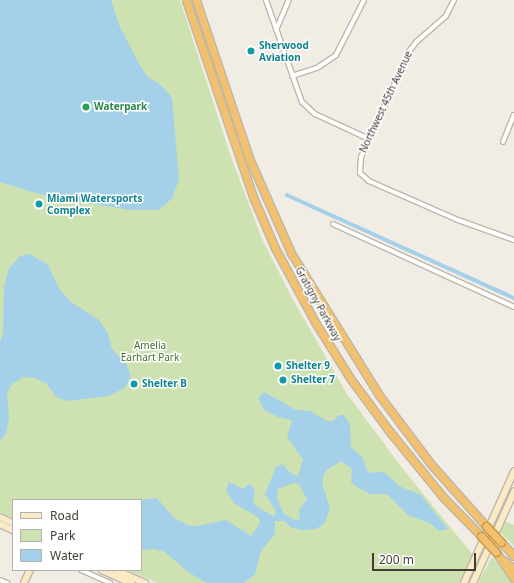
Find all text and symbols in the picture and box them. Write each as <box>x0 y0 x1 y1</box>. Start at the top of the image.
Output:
place label: Sherwood Aviation <box>259 39 309 62</box>
marker: Sherwood Aviation <box>246 46 256 56</box>
street label: Northwest 45th Avenue <box>357 49 415 155</box>
place label: Waterpark <box>94 101 147 113</box>
marker: Waterpark <box>81 102 91 112</box>
place label: Miami Watersports Complex <box>47 192 142 216</box>
marker: Miami Watersports Complex <box>34 199 44 209</box>
street label: Gratigny Parkway <box>293 265 343 343</box>
park label: Amelia Earhart Park <box>121 339 179 362</box>
place label: Shelter 9 <box>286 360 330 372</box>
marker: Shelter 9 <box>273 361 283 371</box>
place label: Shelter 7 <box>291 374 335 386</box>
marker: Shelter 7 <box>278 375 288 385</box>
place label: Shelter B <box>142 378 187 390</box>
marker: Shelter B <box>129 379 139 389</box>
legend <box>12 499 142 571</box>
text: Road <box>50 507 79 524</box>
text: Park <box>50 527 75 544</box>
scale bar <box>374 545 478 571</box>
text: Water <box>50 547 84 564</box>
text: 200 m <box>379 551 414 568</box>

